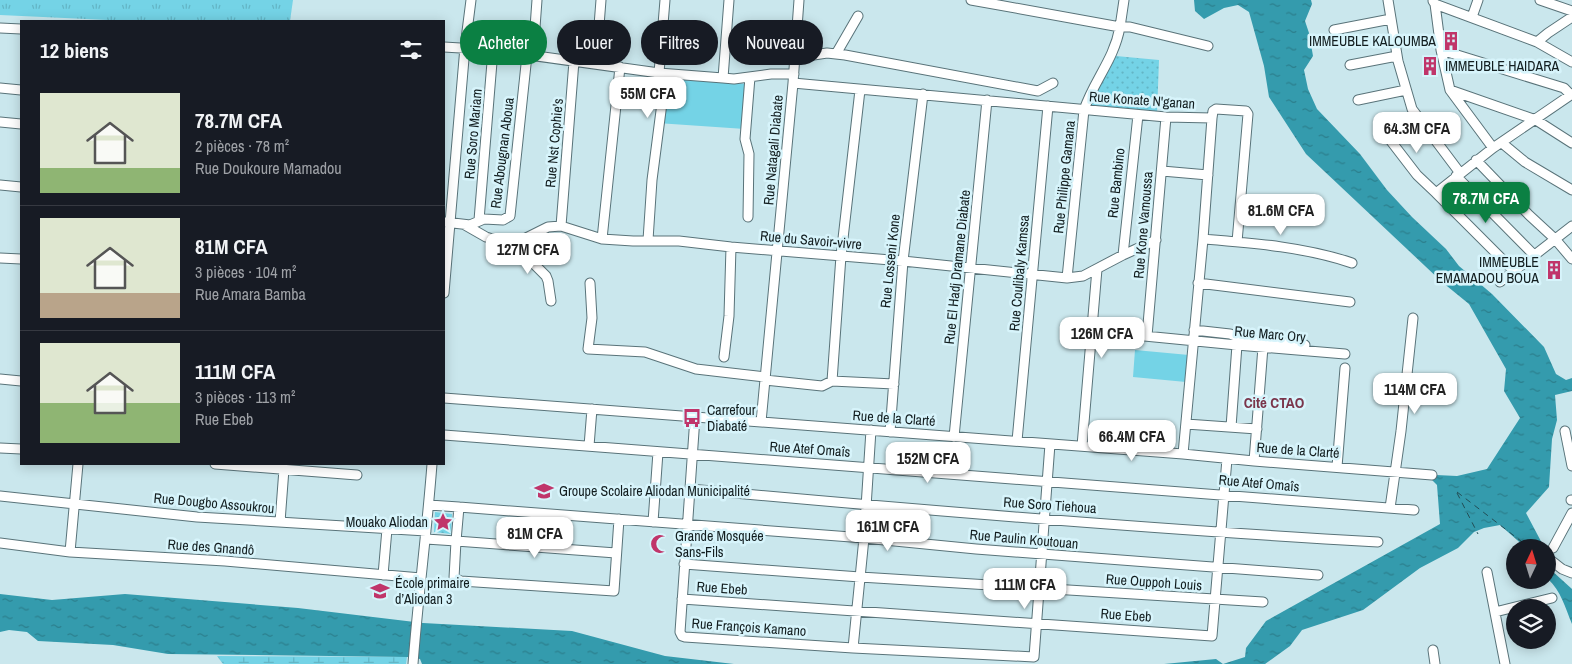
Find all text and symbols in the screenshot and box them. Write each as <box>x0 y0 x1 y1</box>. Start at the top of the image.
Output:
chip: Acheter <box>460 20 547 65</box>
chip: Louer <box>557 20 631 65</box>
chip: Filtres <box>641 20 718 65</box>
chip: Nouveau <box>728 20 823 65</box>
building icon: IMMEUBLE KALOUMBA <box>1440 30 1462 52</box>
place label: IMMEUBLE KALOUMBA <box>1309 32 1436 50</box>
text: 12 biens <box>40 36 109 65</box>
icon: filters <box>397 36 425 64</box>
building icon: IMMEUBLE HAIDARA <box>1419 55 1441 77</box>
place label: IMMEUBLE HAIDARA <box>1445 57 1560 75</box>
pin: 55M CFA <box>602 76 694 119</box>
text: 55M CFA <box>620 82 676 104</box>
street label: Rue Konate N'ganan <box>1088 87 1196 113</box>
street label: Rue Soro Mariam <box>460 88 486 180</box>
street label: Rue Natagali Diabate <box>759 94 787 206</box>
street label: Rue Abougnan Aboua <box>486 96 518 210</box>
street label: Rue Nst Cophie's <box>541 97 567 188</box>
text: 78.7M CFA <box>195 106 282 135</box>
pin: 64.3M CFA <box>1360 112 1474 154</box>
icon: home <box>80 113 140 173</box>
text: 64.3M CFA <box>1384 117 1450 139</box>
street label: Rue Philippe Gamana <box>1049 119 1079 234</box>
text: 2 pièces · 78 m² <box>195 135 289 157</box>
street label: Rue Bambino <box>1103 147 1129 219</box>
text: Rue Doukoure Mamadou <box>195 157 342 179</box>
street label: Rue Kone Vamoussa <box>1129 170 1157 279</box>
pin: 78.7M CFA <box>1429 182 1543 224</box>
text: 78.7M CFA <box>1453 187 1519 209</box>
street label: Rue El Hadj Dramane Diabate <box>940 189 974 345</box>
pin: 81.6M CFA <box>1224 194 1338 236</box>
text: 81.6M CFA <box>1248 199 1314 221</box>
street label: Rue Losseni Kone <box>876 213 904 309</box>
street label: Rue Coulibaly Kamssa <box>1005 213 1033 332</box>
street label: Rue du Savoir-vivre <box>759 227 863 253</box>
text: 81M CFA <box>195 232 268 261</box>
pin: 127M CFA <box>476 232 580 275</box>
icon: home <box>80 238 140 298</box>
text: 127M CFA <box>497 238 559 260</box>
place label: IMMEUBLE EMAMADOU BOUA <box>1436 253 1539 287</box>
building icon: IMMEUBLE EMAMADOU BOUA <box>1543 259 1565 281</box>
text: 3 pièces · 104 m² <box>195 261 296 283</box>
text: Rue Amara Bamba <box>195 283 306 305</box>
pin: 126M CFA <box>1050 316 1154 359</box>
text: 126M CFA <box>1071 322 1133 344</box>
street label: Rue Marc Ory <box>1234 322 1307 346</box>
text: 111M CFA <box>195 357 275 386</box>
icon: home <box>80 363 140 423</box>
pin: 114M CFA <box>1363 372 1467 415</box>
text: 114M CFA <box>1384 378 1446 400</box>
text: 3 pièces · 113 m² <box>195 386 295 408</box>
district label: Cité CTAO <box>1244 392 1305 413</box>
place label: Carrefour Diabaté <box>707 401 756 435</box>
street label: Rue de la Clarté <box>852 406 936 430</box>
bus stop icon: Carrefour Diabaté <box>681 407 703 429</box>
text: Rue Ebeb <box>195 408 253 430</box>
pin: 66.4M CFA <box>1075 420 1189 462</box>
text: 66.4M CFA <box>1099 425 1165 447</box>
street label: Rue Atef Omaîs <box>769 437 851 461</box>
street label: Rue de la Clarté <box>1256 438 1340 462</box>
pin: 152M CFA <box>876 442 980 484</box>
text: 152M CFA <box>897 447 959 469</box>
street label: Rue Atef Omaîs <box>1218 471 1300 496</box>
school or university icon: Groupe Scolaire Aliodan Municipalité <box>533 480 555 502</box>
place label: Groupe Scolaire Aliodan Municipalité <box>559 482 750 500</box>
street label: Rue Dougbo Assoukrou <box>153 489 275 517</box>
street label: Rue Soro Tiehoua <box>1003 493 1098 517</box>
pin: 161M CFA <box>836 510 940 552</box>
place icon: Mouako Aliodan <box>432 511 454 533</box>
place label: Mouako Aliodan <box>346 513 428 531</box>
text: 161M CFA <box>857 515 919 537</box>
pin: 81M CFA <box>489 516 581 559</box>
text: 81M CFA <box>507 522 563 544</box>
street label: Rue Paulin Koutouan <box>969 525 1079 553</box>
place label: Grande Mosquée Sans-Fils <box>675 527 764 561</box>
mosque icon: Grande Mosquée Sans-Fils <box>649 533 671 555</box>
street label: Rue des Gnandô <box>167 535 255 559</box>
north arrow <box>1506 539 1556 589</box>
map controls <box>1506 539 1556 649</box>
pin: 111M CFA <box>973 568 1077 610</box>
street label: Rue Ouppoh Louis <box>1105 570 1203 594</box>
text: 111M CFA <box>994 573 1056 595</box>
place label: École primaire d’Aliodan 3 <box>395 574 470 608</box>
street label: Rue Ebeb <box>696 577 748 599</box>
school or university icon: École primaire d’Aliodan 3 <box>369 580 391 602</box>
button: layers <box>1506 599 1556 649</box>
street label: Rue Ebeb <box>1100 604 1152 626</box>
street label: Rue François Kamano <box>691 614 807 640</box>

